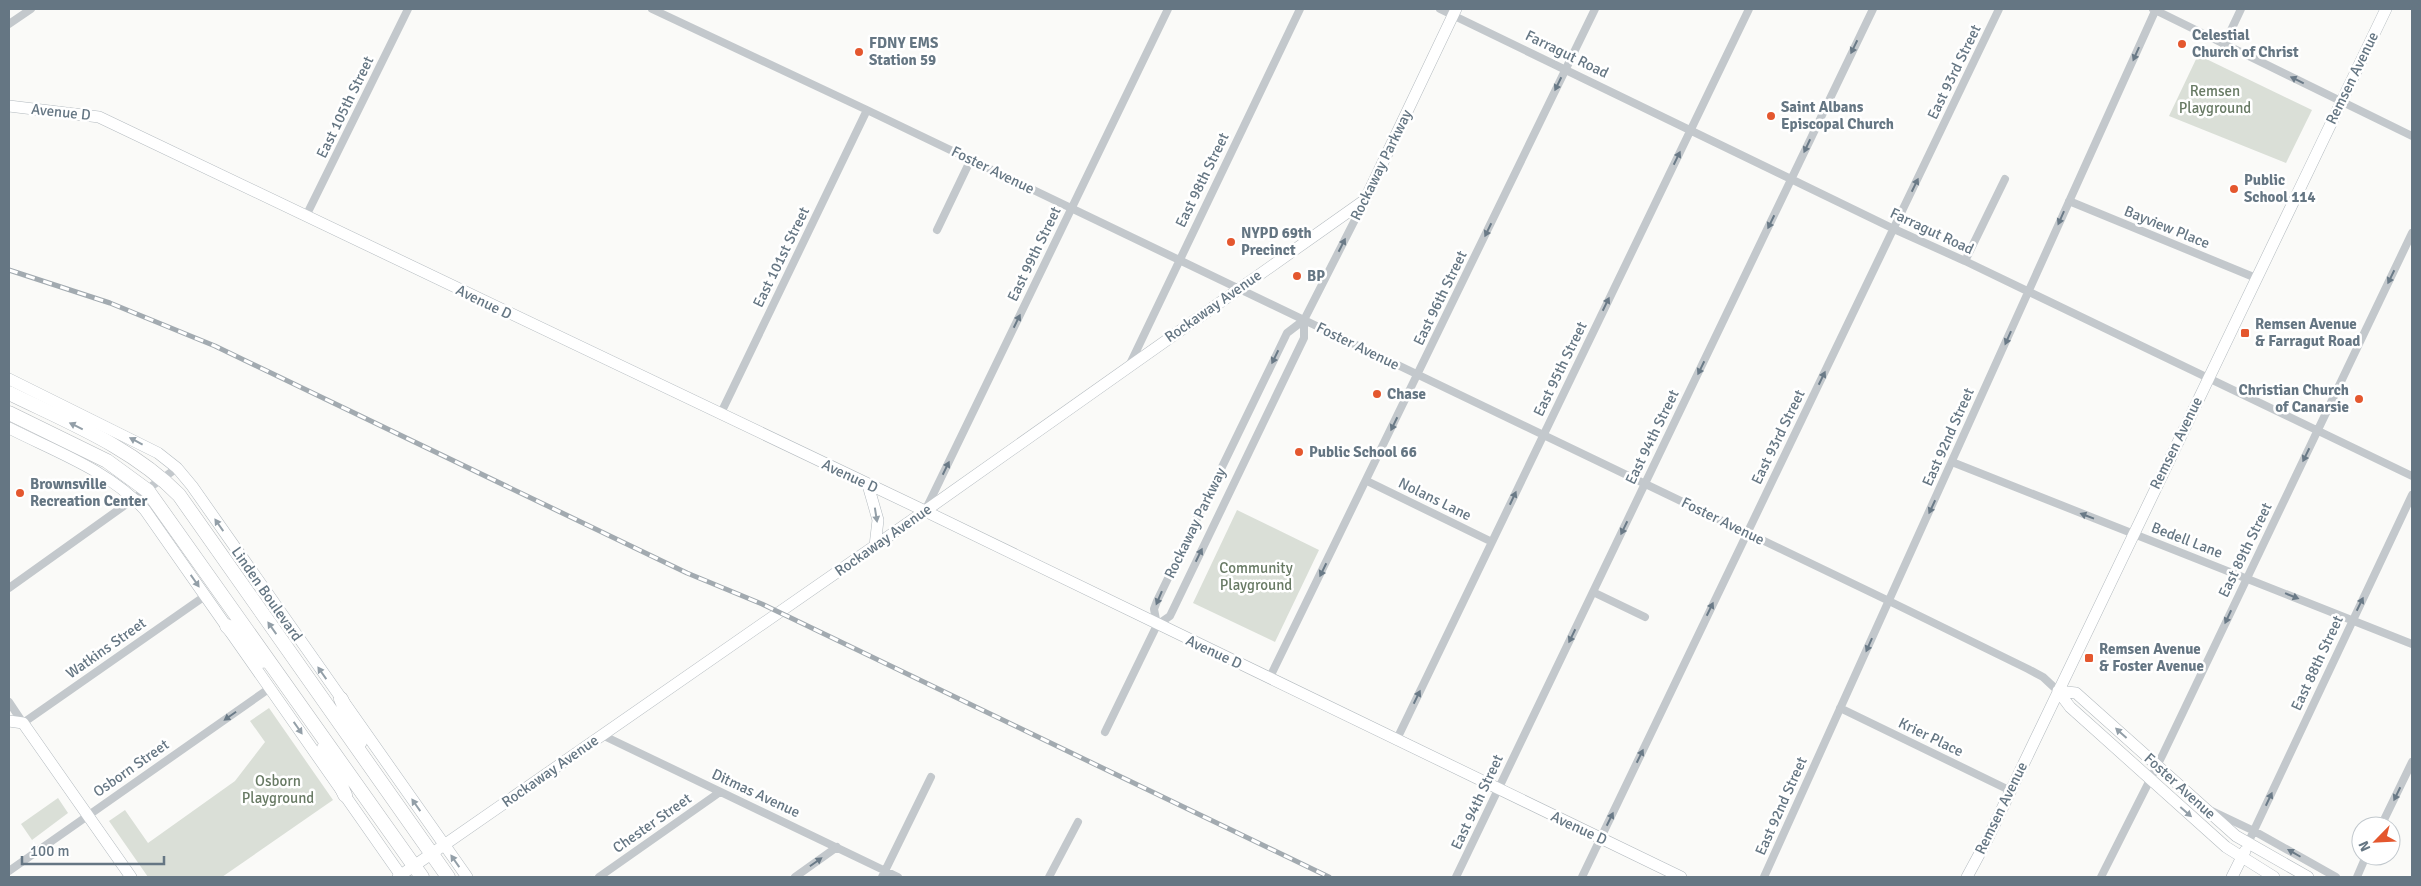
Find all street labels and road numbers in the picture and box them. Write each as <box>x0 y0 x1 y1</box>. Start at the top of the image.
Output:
street label: East 93rd Street <box>1923 22 1985 122</box>
street label: Farragut Road <box>1523 26 1612 82</box>
street label: Remsen Avenue <box>2322 29 2382 127</box>
street label: East 105th Street <box>313 53 377 161</box>
street label: Avenue D <box>30 100 92 124</box>
street label: Rockaway Parkway <box>1346 107 1416 223</box>
street label: East 98th Street <box>1171 130 1233 230</box>
street label: Foster Avenue <box>949 142 1037 198</box>
street label: Bayview Place <box>2122 202 2212 252</box>
street label: East 101st Street <box>749 204 813 310</box>
street label: East 99th Street <box>1003 204 1065 304</box>
street label: Farragut Road <box>1887 204 1977 258</box>
street label: East 96th Street <box>1409 248 1471 348</box>
street label: Rockaway Avenue <box>1161 266 1265 346</box>
street label: Avenue D <box>453 281 515 323</box>
street label: Foster Avenue <box>1314 318 1402 374</box>
street label: East 95th Street <box>1529 319 1591 419</box>
street label: East 92nd Street <box>1918 385 1978 489</box>
street label: East 94th Street <box>1621 387 1683 487</box>
street label: East 93rd Street <box>1747 387 1809 487</box>
street label: Remsen Avenue <box>2146 394 2206 492</box>
street label: Avenue D <box>819 455 881 497</box>
street label: Rockaway Parkway <box>1160 465 1230 581</box>
street label: Nolans Lane <box>1396 474 1474 524</box>
street label: Foster Avenue <box>1679 493 1767 549</box>
street label: Rockaway Avenue <box>831 500 935 580</box>
street label: East 89th Street <box>2214 500 2276 600</box>
street label: Bedell Lane <box>2149 518 2225 562</box>
street label: Linden Boulevard <box>228 543 306 645</box>
street label: East 88th Street <box>2287 612 2347 714</box>
street label: Watkins Street <box>63 614 149 682</box>
street label: Avenue D <box>1183 631 1245 673</box>
street label: Krier Place <box>1896 714 1966 760</box>
street label: Rockaway Avenue <box>498 731 602 811</box>
street label: Osborn Street <box>90 735 172 801</box>
street label: Foster Avenue <box>2140 749 2220 823</box>
street label: East 94th Street <box>1447 751 1507 853</box>
street label: East 92nd Street <box>1751 754 1811 858</box>
street label: Remsen Avenue <box>1971 759 2031 857</box>
street label: Ditmas Avenue <box>709 765 803 821</box>
street label: Chester Street <box>609 789 695 857</box>
street label: Avenue D <box>1548 807 1610 849</box>

